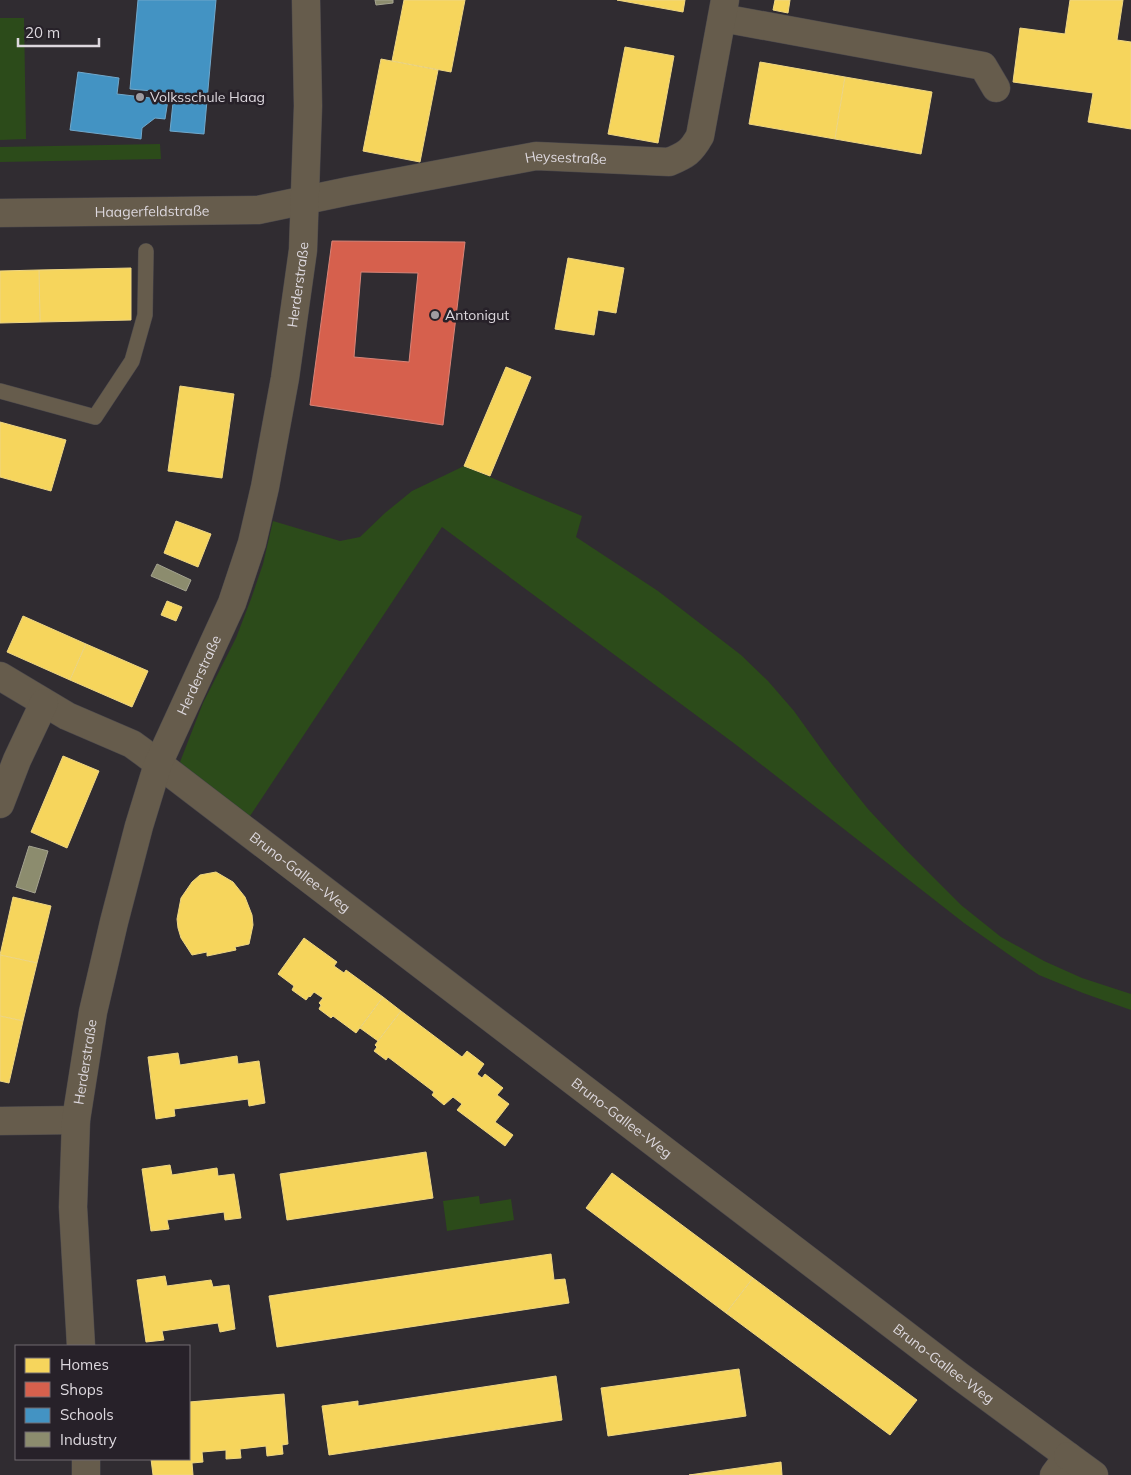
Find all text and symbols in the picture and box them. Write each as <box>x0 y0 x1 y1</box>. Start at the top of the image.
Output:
scale bar <box>18 15 99 47</box>
text: 20 m <box>25 23 60 42</box>
place label: Volksschule Haag <box>150 88 265 106</box>
marker: Volksschule Haag <box>134 91 146 103</box>
street label: Heysestraße <box>523 147 607 168</box>
street label: Haagerfeldstraße <box>95 202 209 221</box>
street label: Herderstraße <box>283 242 312 329</box>
place label: Antonigut <box>445 306 509 324</box>
marker: Antonigut <box>429 309 441 321</box>
street label: Herderstraße <box>173 632 225 718</box>
street label: Bruno-Gallee-Weg <box>246 828 354 916</box>
street label: Herderstraße <box>70 1018 101 1106</box>
street label: Bruno-Gallee-Weg <box>568 1074 676 1162</box>
street label: Bruno-Gallee-Weg <box>890 1320 998 1408</box>
legend <box>15 1345 190 1460</box>
text: Homes <box>60 1355 109 1374</box>
text: Shops <box>60 1380 103 1399</box>
text: Schools <box>60 1405 114 1424</box>
text: Industry <box>60 1430 117 1449</box>

